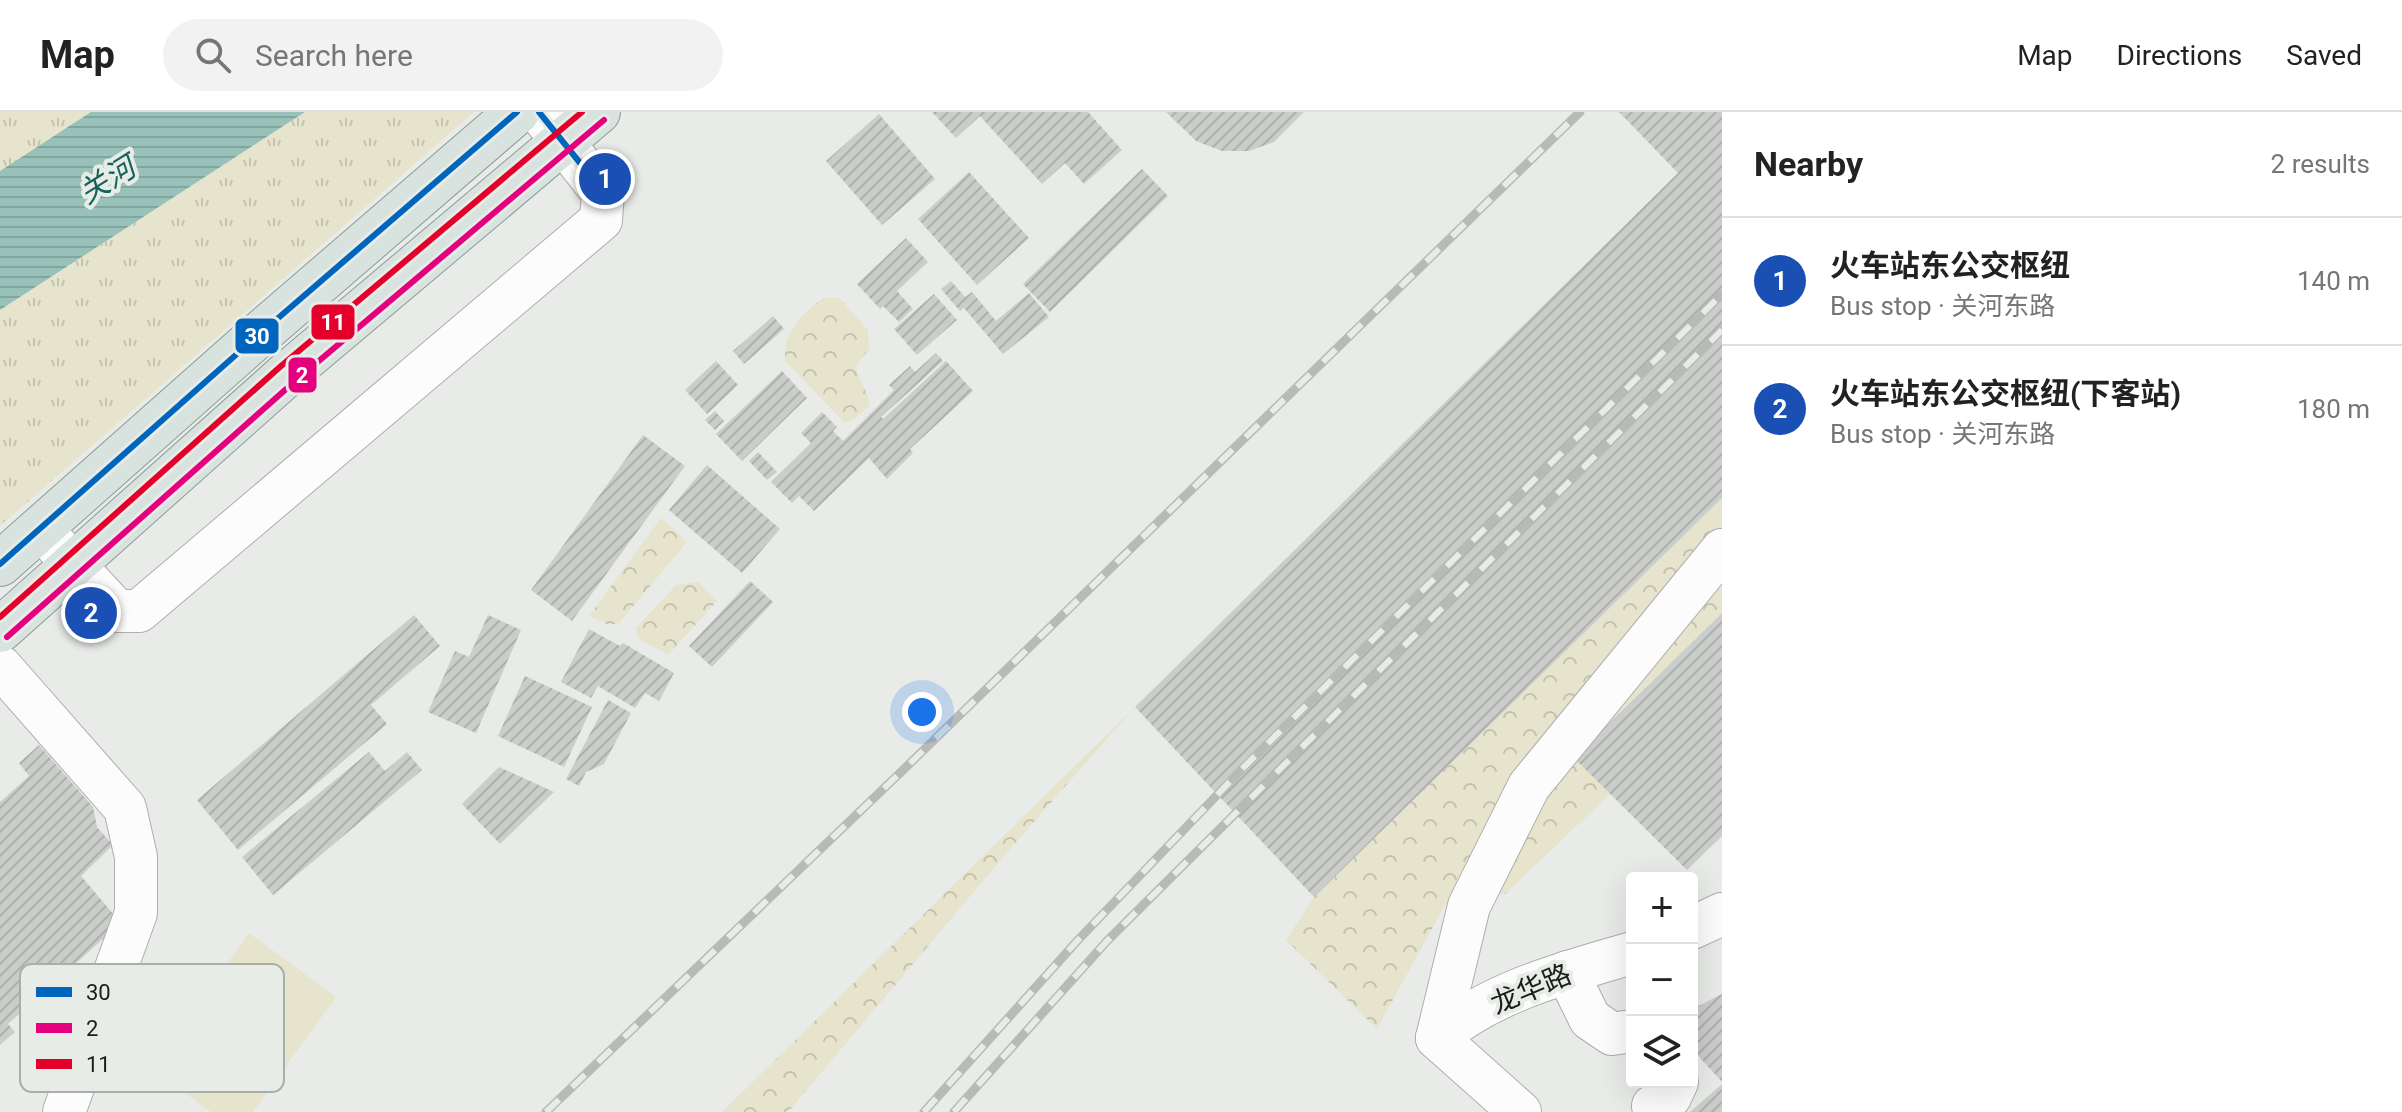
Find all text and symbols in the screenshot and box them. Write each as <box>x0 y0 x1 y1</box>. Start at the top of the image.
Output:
search box <box>163 19 723 91</box>
text: Map <box>40 33 115 77</box>
icon: search <box>191 33 235 77</box>
text: Search here <box>255 38 413 73</box>
text: Map <box>2017 39 2073 72</box>
text: Directions <box>2117 39 2242 72</box>
text: Saved <box>2286 39 2362 72</box>
text: Nearby <box>1754 144 1863 184</box>
water label: 关河 <box>72 147 146 211</box>
pin: 1 <box>579 149 631 209</box>
text: 2 results <box>2271 149 2370 179</box>
text: 火车站东公交枢纽 <box>1830 248 2070 283</box>
text: 1 <box>1773 266 1787 296</box>
text: 140 m <box>2297 266 2370 296</box>
text: Bus stop · 关河东路 <box>1830 291 2055 321</box>
line badge: 11 <box>310 303 356 341</box>
text: 11 <box>320 310 346 335</box>
line badge: 30 <box>234 317 280 355</box>
text: 30 <box>244 324 270 349</box>
line badge: 2 <box>287 356 318 394</box>
text: 2 <box>296 363 308 388</box>
text: 火车站东公交枢纽(下客站) <box>1830 376 2181 411</box>
text: 2 <box>1773 394 1787 424</box>
text: 180 m <box>2297 394 2370 424</box>
text: Bus stop · 关河东路 <box>1830 419 2055 449</box>
pin: 2 <box>65 583 117 643</box>
your location <box>902 692 942 732</box>
map controls <box>1626 872 1698 1088</box>
button: + <box>1626 872 1698 944</box>
button: − <box>1626 944 1698 1016</box>
street label: 龙华路 <box>1486 957 1576 1021</box>
legend <box>20 964 284 1092</box>
text: 30 <box>86 980 111 1005</box>
text: 2 <box>86 1016 98 1041</box>
button: layers <box>1626 1016 1698 1088</box>
text: 11 <box>86 1052 111 1077</box>

